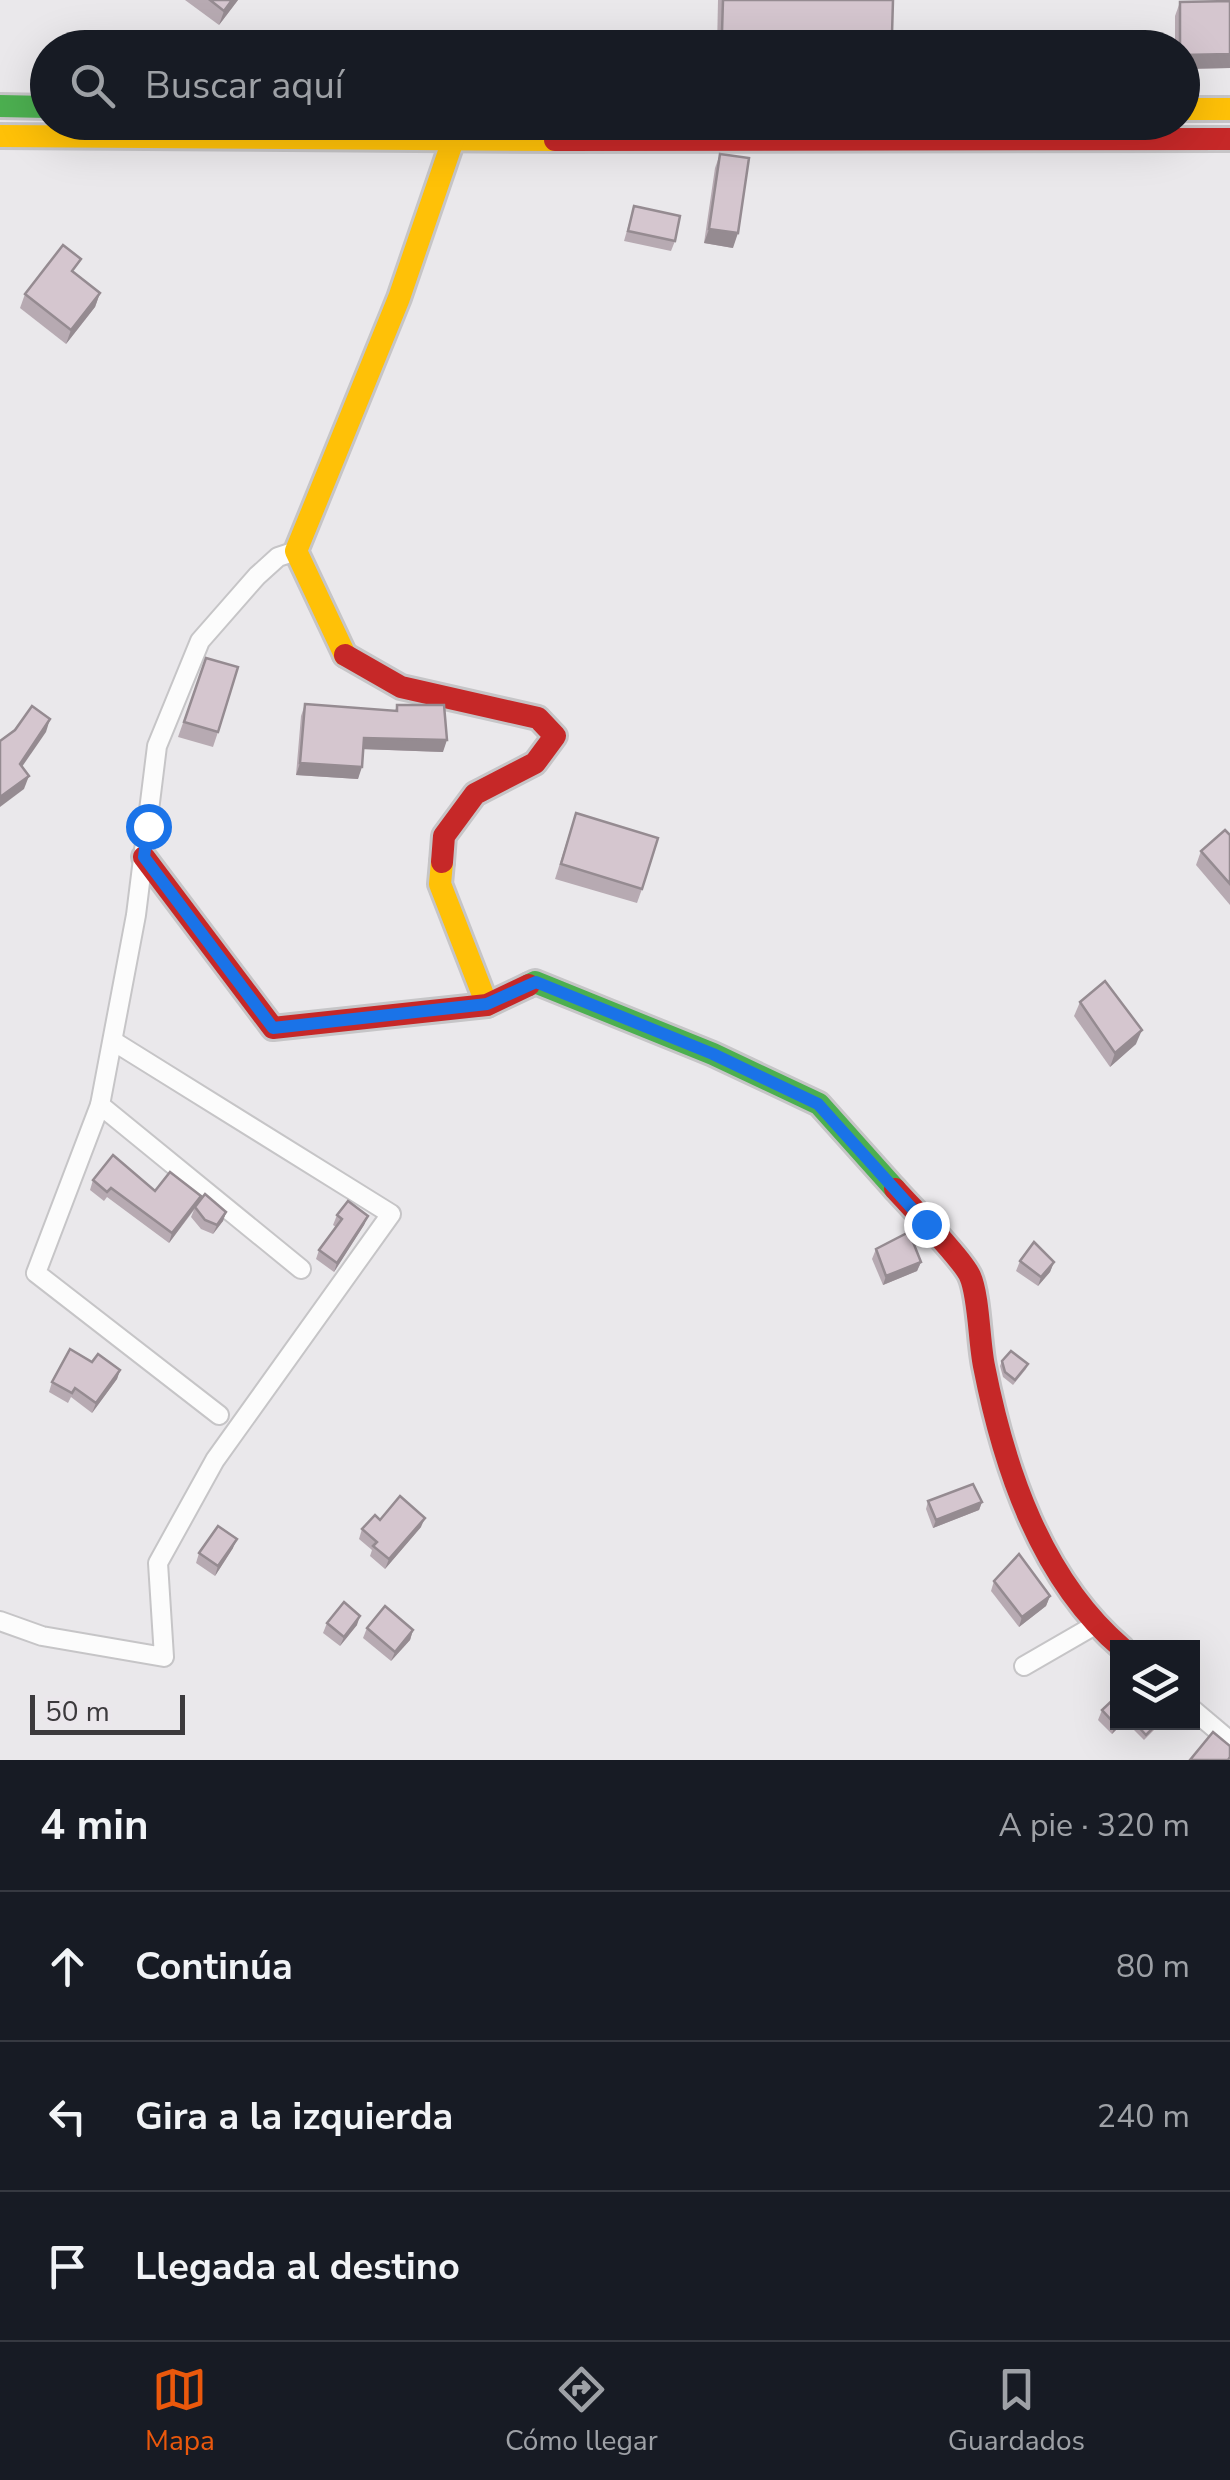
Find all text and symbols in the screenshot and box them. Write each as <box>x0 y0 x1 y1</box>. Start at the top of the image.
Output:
search box <box>30 30 1200 140</box>
icon: search <box>65 58 120 113</box>
text: Buscar aquí <box>145 60 344 111</box>
route start <box>126 804 172 850</box>
route end <box>904 1202 950 1248</box>
map controls <box>1110 1640 1200 1730</box>
button: layers <box>1110 1640 1200 1730</box>
scale bar <box>30 1690 185 1734</box>
text: 50 m <box>45 1693 110 1731</box>
text: 4 min <box>40 1797 149 1854</box>
text: A pie · 320 m <box>998 1804 1190 1847</box>
icon: ahead <box>40 1939 95 1994</box>
text: Continúa <box>135 1941 293 1992</box>
text: 80 m <box>1116 1945 1190 1988</box>
icon: left <box>40 2089 95 2144</box>
text: Gira a la izquierda <box>135 2091 453 2142</box>
text: 240 m <box>1097 2095 1190 2138</box>
icon: arrive <box>40 2239 95 2294</box>
text: Llegada al destino <box>135 2241 460 2292</box>
tab: Mapa <box>145 2362 215 2460</box>
tab: Cómo llegar <box>505 2362 658 2460</box>
tab: Guardados <box>948 2362 1085 2460</box>

